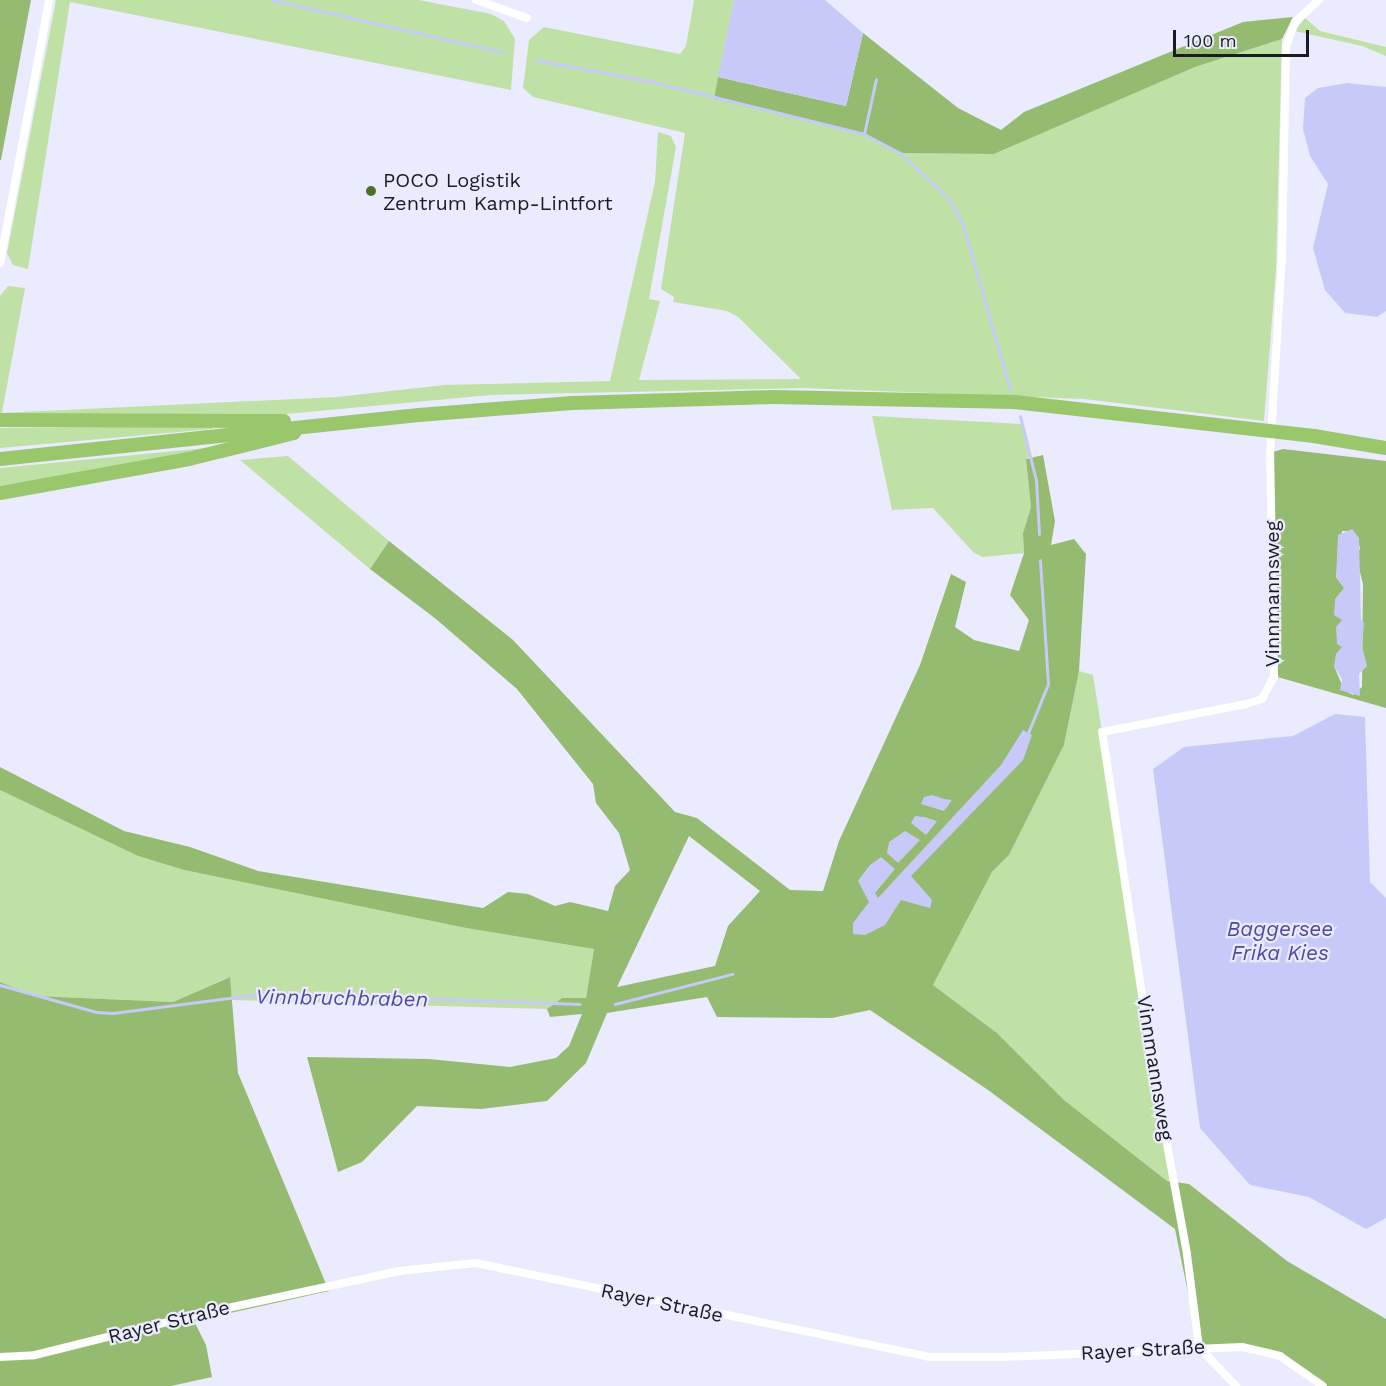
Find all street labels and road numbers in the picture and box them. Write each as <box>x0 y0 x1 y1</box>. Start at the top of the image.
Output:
street label: Vinnmannsweg <box>1260 521 1284 667</box>
street label: Vinnmannsweg <box>1132 994 1178 1142</box>
street label: Rayer Straße <box>598 1278 726 1328</box>
street label: Rayer Straße <box>105 1295 233 1349</box>
street label: Rayer Straße <box>1080 1335 1206 1365</box>

